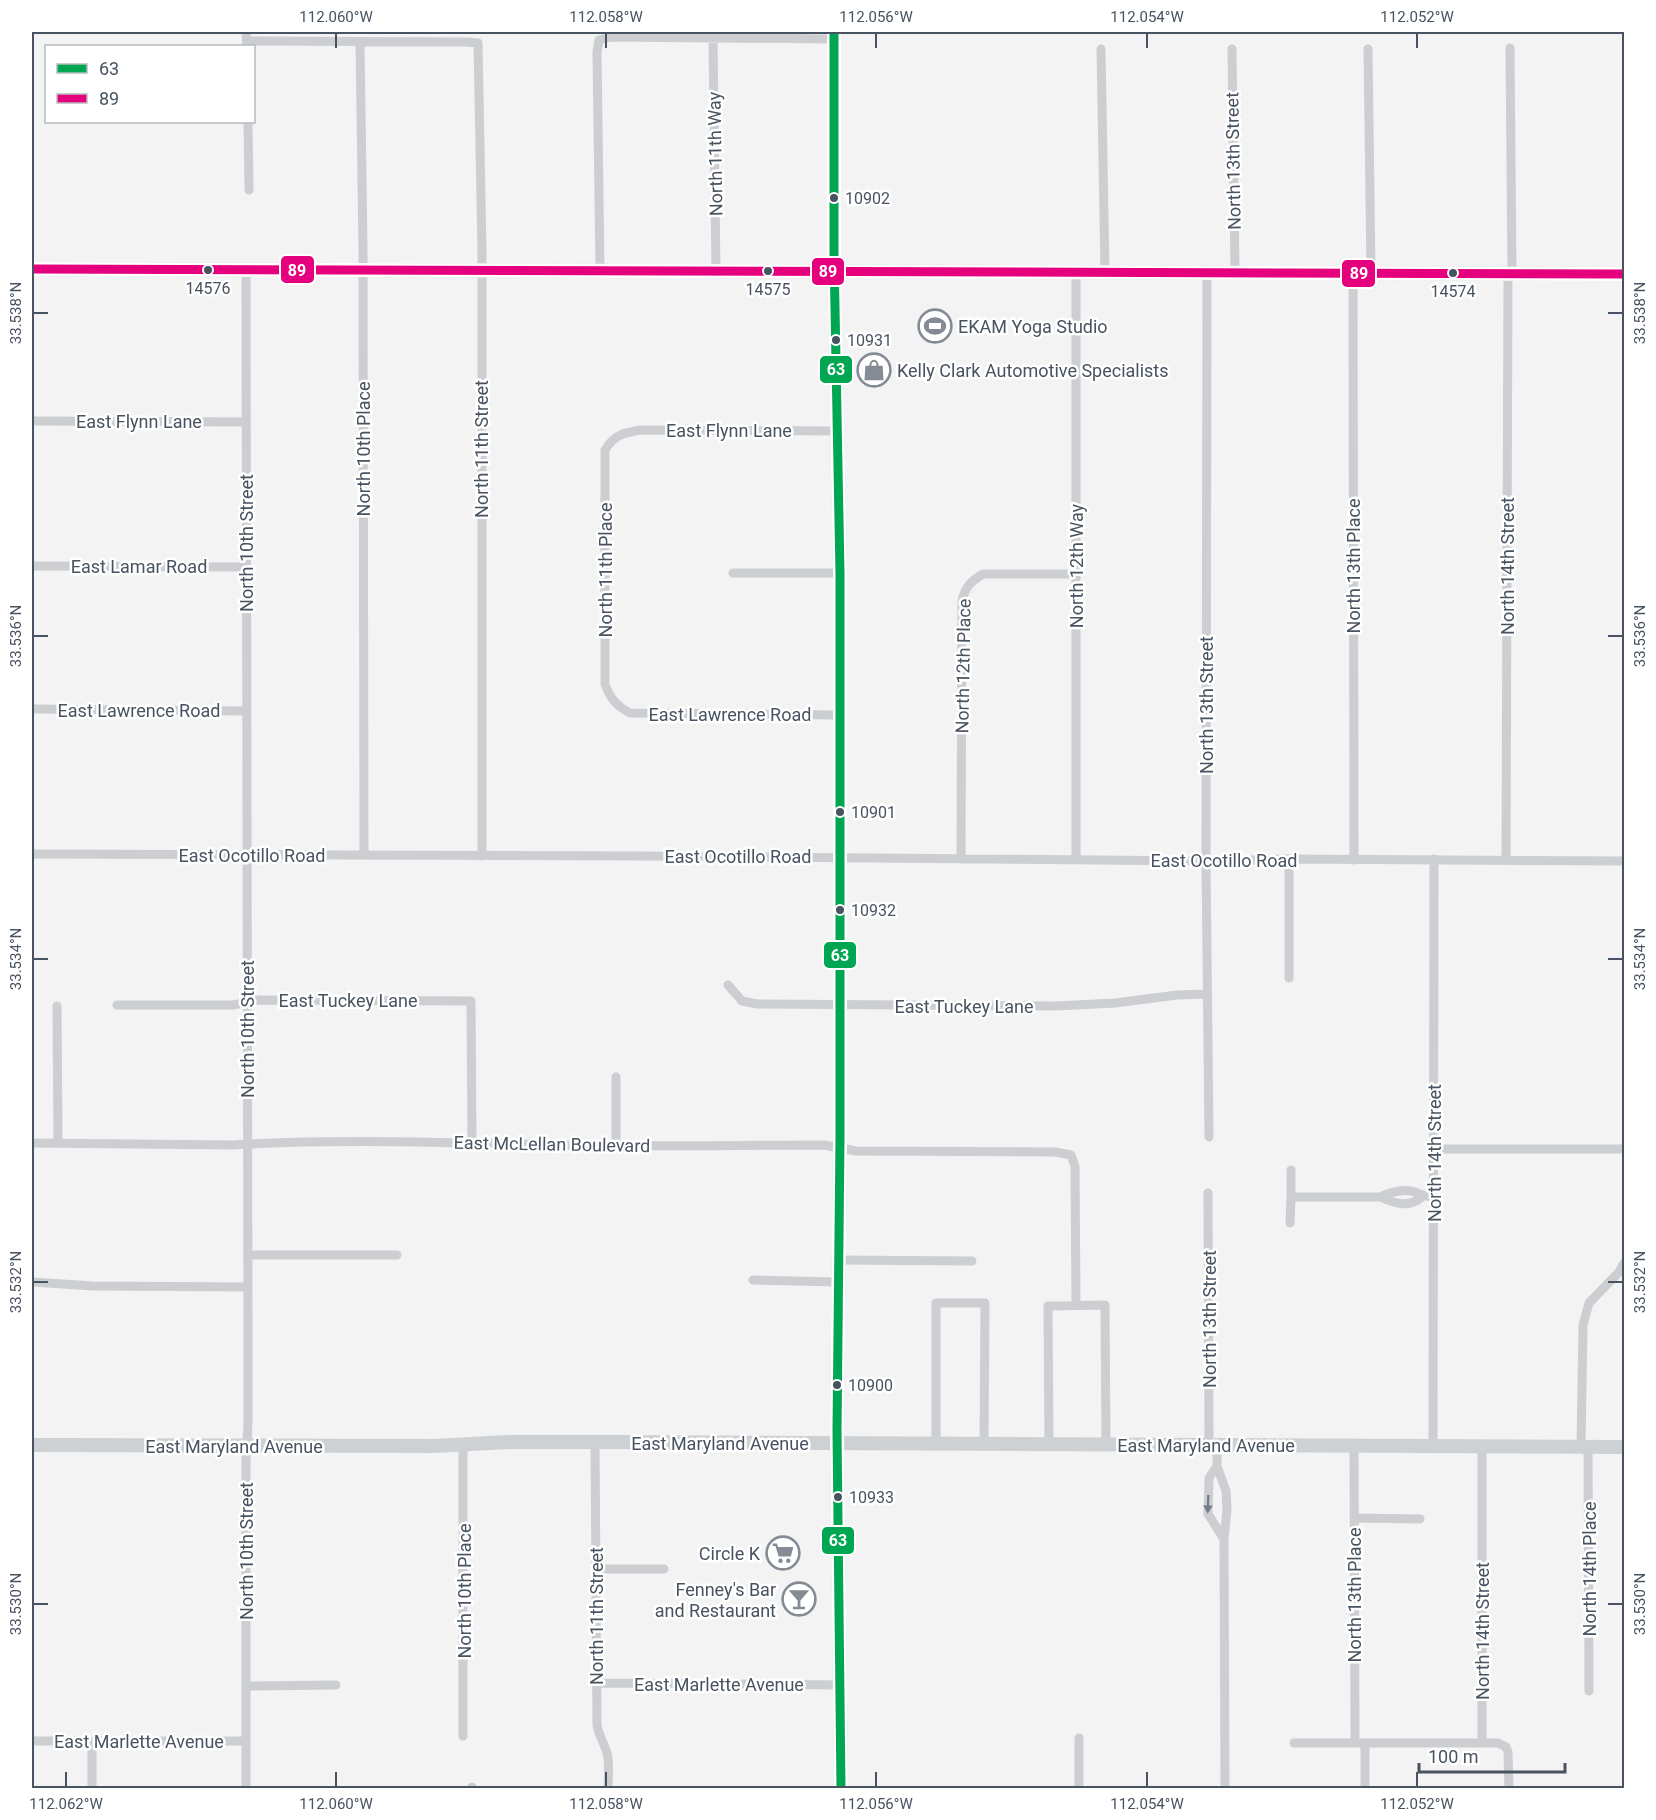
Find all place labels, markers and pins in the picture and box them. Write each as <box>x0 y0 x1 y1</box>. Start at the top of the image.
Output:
place label: 10902 <box>845 189 890 208</box>
marker: 10902 <box>828 192 840 204</box>
marker: 14576 <box>202 264 214 276</box>
marker: 14575 <box>762 265 774 277</box>
marker: 14574 <box>1447 267 1459 279</box>
place label: 14576 <box>186 279 230 298</box>
place label: 14575 <box>746 280 790 299</box>
place label: 14574 <box>1431 282 1475 301</box>
sports icon: EKAM Yoga Studio <box>917 308 953 344</box>
place label: EKAM Yoga Studio <box>958 316 1108 337</box>
place label: 10931 <box>847 331 892 350</box>
marker: 10931 <box>830 334 842 346</box>
shop icon: Kelly Clark Automotive Specialists <box>856 352 892 388</box>
place label: Kelly Clark Automotive Specialists <box>897 360 1169 381</box>
place label: 10901 <box>851 803 896 822</box>
marker: 10901 <box>834 806 846 818</box>
place label: 10932 <box>851 901 896 920</box>
marker: 10932 <box>834 904 846 916</box>
place label: 10900 <box>848 1376 893 1395</box>
marker: 10900 <box>831 1379 843 1391</box>
place label: 10933 <box>849 1488 894 1507</box>
marker: 10933 <box>832 1491 844 1503</box>
supermarket icon: Circle K <box>765 1535 801 1571</box>
place label: Circle K <box>699 1543 761 1564</box>
place label: Fenney's Bar and Restaurant <box>655 1579 776 1621</box>
bar icon: Fenney's Bar and Restaurant <box>781 1581 817 1617</box>

